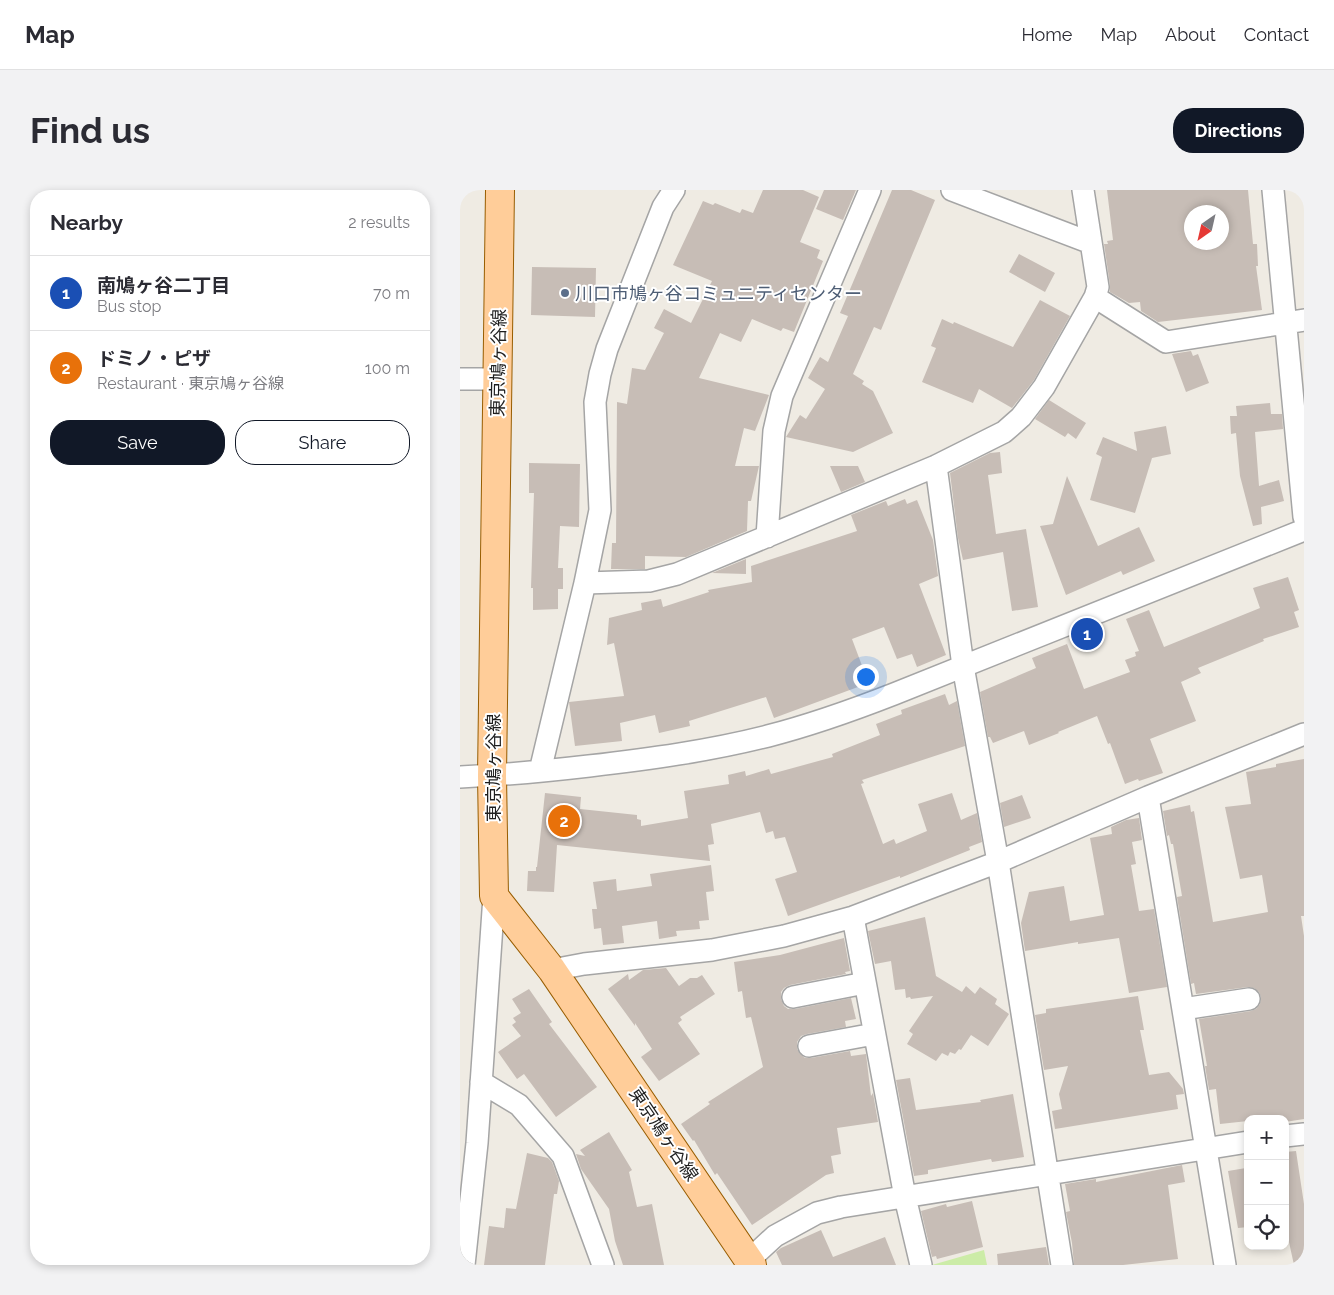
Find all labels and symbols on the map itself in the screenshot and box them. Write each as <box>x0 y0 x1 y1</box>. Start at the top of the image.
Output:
north arrow <box>1184 205 1229 250</box>
place label: 川口市鳩ヶ谷コミュニティセンター <box>575 283 862 304</box>
marker: 川口市鳩ヶ谷コミュニティセンター <box>559 287 571 299</box>
street label: 東京鳩ヶ谷線 <box>487 309 509 417</box>
pin: 1 <box>1071 615 1103 653</box>
your location <box>853 664 879 690</box>
street label: 東京鳩ヶ谷線 <box>483 714 504 822</box>
pin: 2 <box>548 802 580 840</box>
street label: 東京鳩ヶ谷線 <box>625 1083 703 1185</box>

